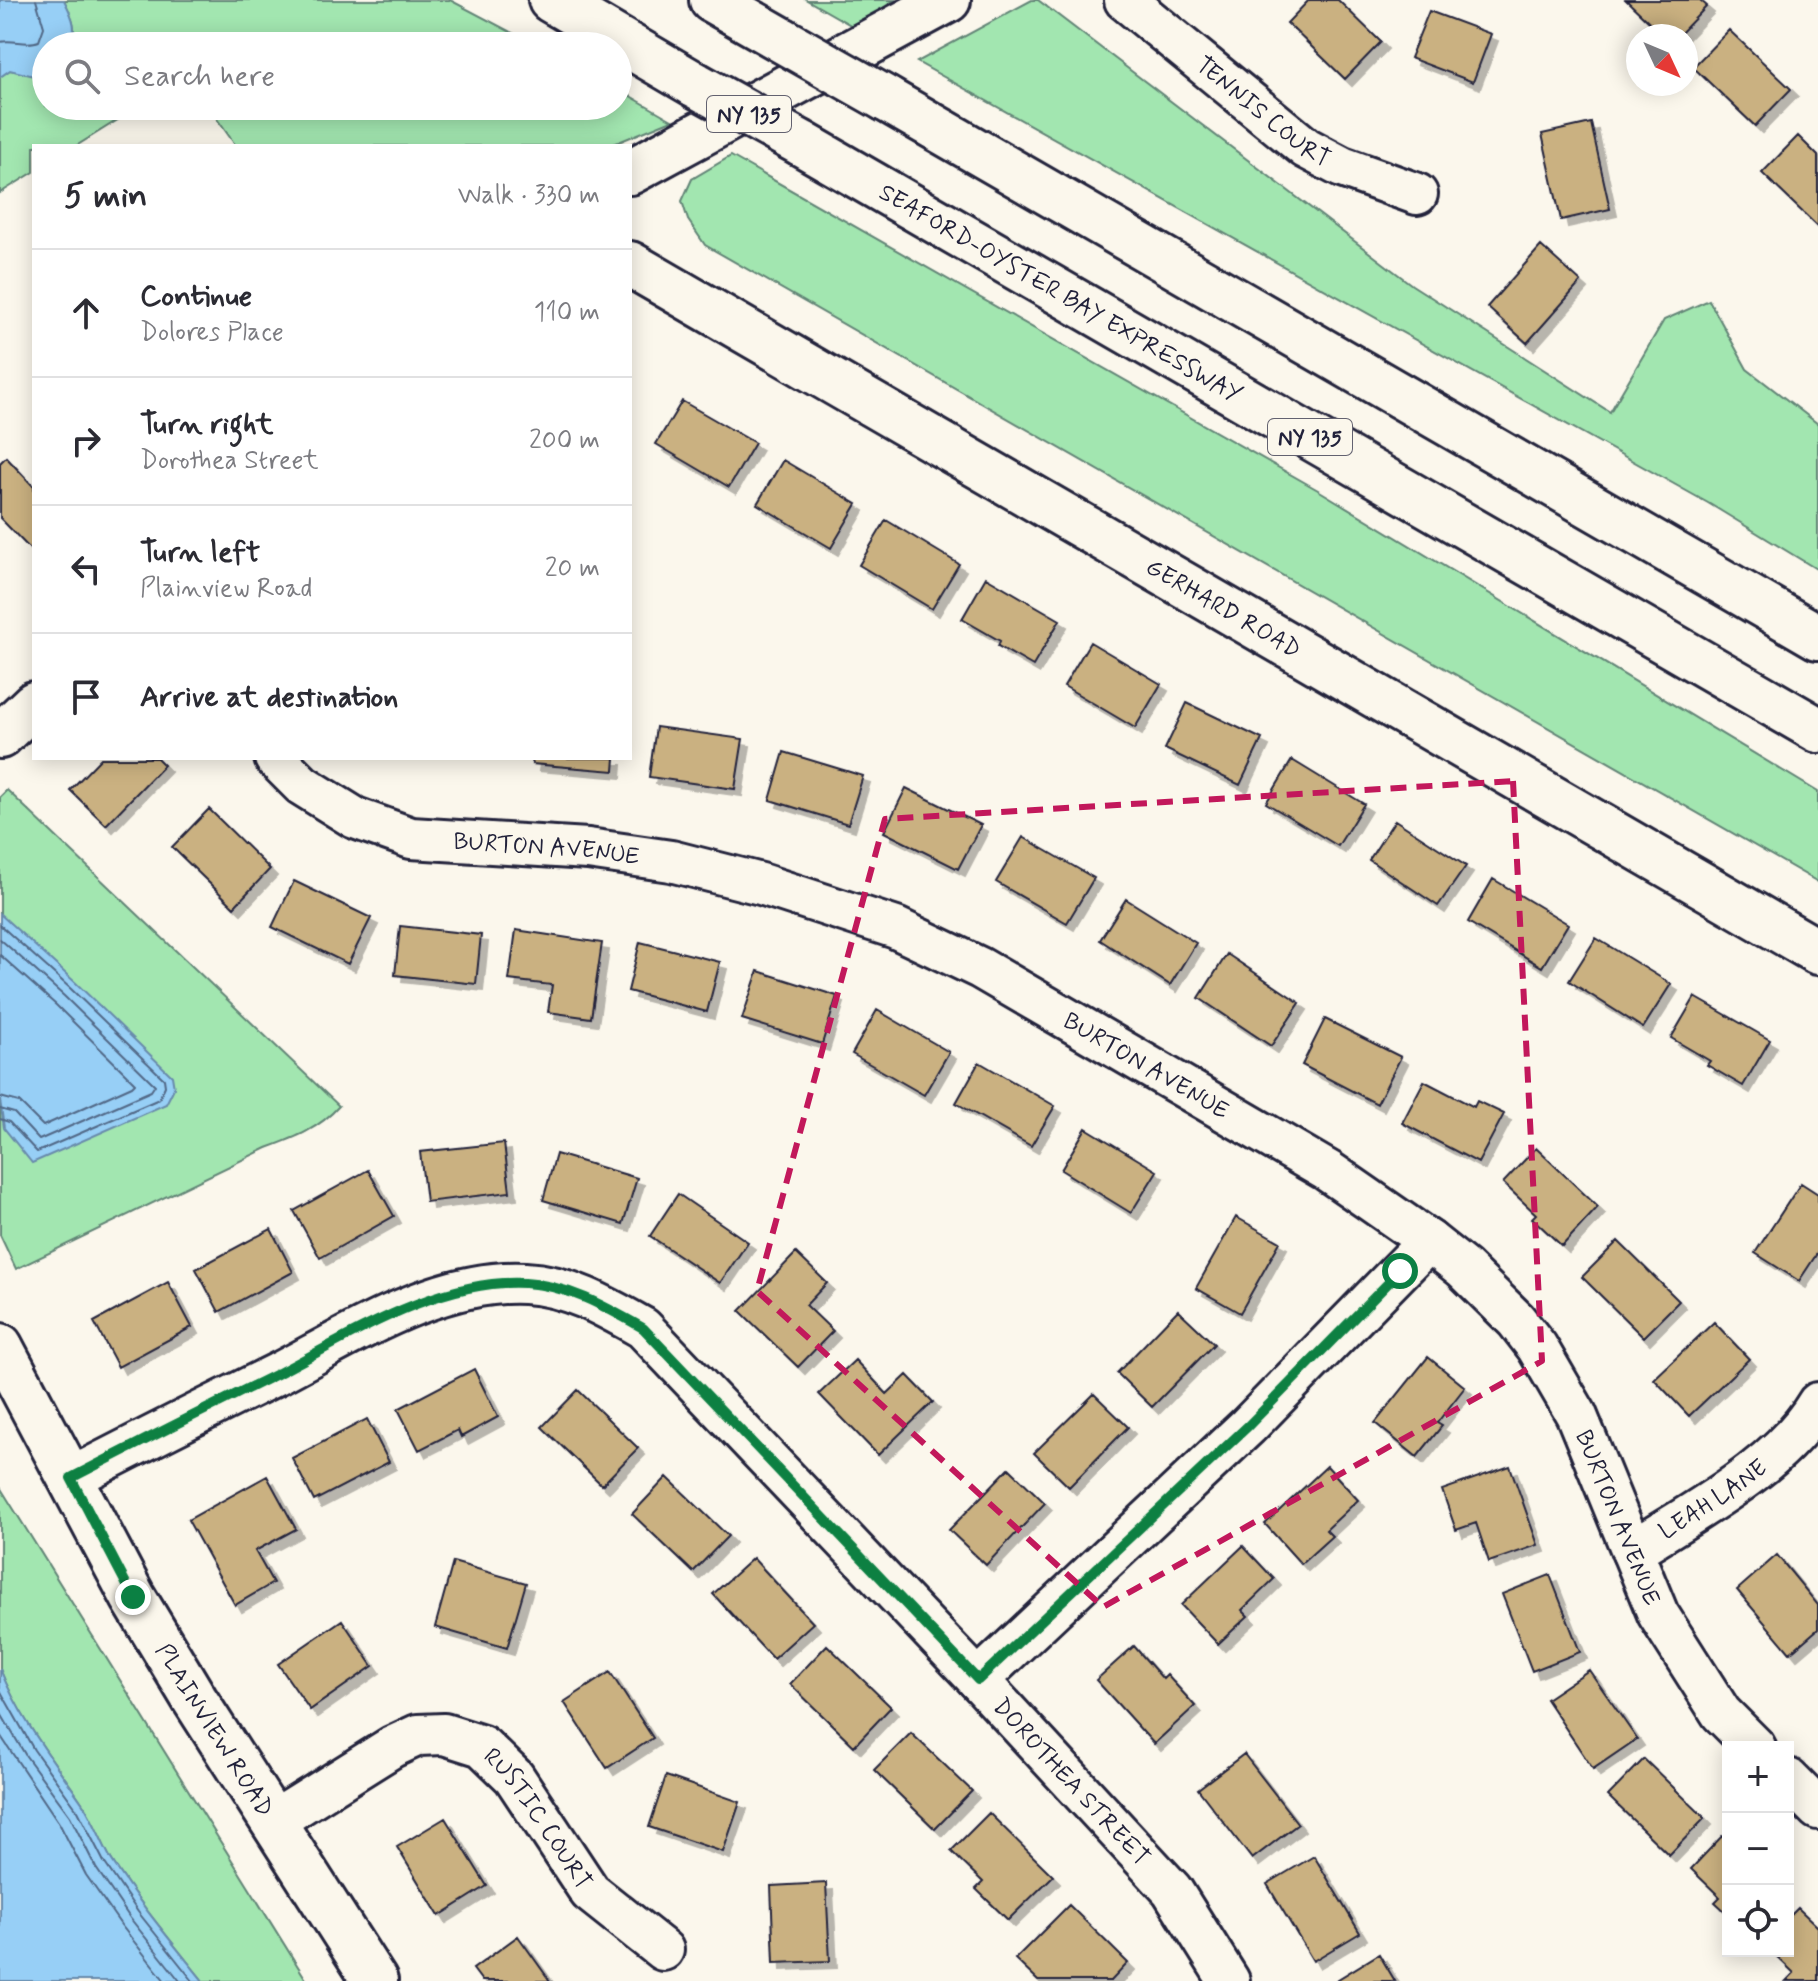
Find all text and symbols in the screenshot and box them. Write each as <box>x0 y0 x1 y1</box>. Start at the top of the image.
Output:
north arrow <box>1626 24 1698 96</box>
search box <box>32 32 632 120</box>
street label: TENNIS COURT <box>1189 50 1336 175</box>
icon: search <box>60 54 104 98</box>
text: Search here <box>124 57 275 96</box>
road number: NY 135 <box>707 96 791 132</box>
text: 5 min <box>64 174 147 219</box>
street label: SEAFORD-OYSTER BAY EXPRESSWAY <box>873 177 1247 411</box>
text: Walk · 330 m <box>458 179 600 213</box>
text: Continue <box>140 277 252 316</box>
icon: ahead <box>64 291 108 335</box>
text: 110 m <box>534 296 600 330</box>
text: Dolores Place <box>140 316 284 350</box>
text: Turn right <box>140 405 273 444</box>
icon: right <box>64 419 108 463</box>
road number: NY 135 <box>1268 419 1352 455</box>
text: 200 m <box>529 424 600 458</box>
text: Dorothea Street <box>140 444 319 478</box>
text: Turn left <box>140 533 260 572</box>
icon: left <box>64 547 108 591</box>
text: 20 m <box>545 552 600 586</box>
street label: GERHARD ROAD <box>1140 552 1306 666</box>
text: Plainview Road <box>140 572 312 606</box>
icon: arrive <box>64 675 108 719</box>
text: Arrive at destination <box>140 678 398 717</box>
street label: BURTON AVENUE <box>452 827 642 873</box>
street label: BURTON AVENUE <box>1057 1006 1234 1127</box>
route start <box>1382 1253 1418 1289</box>
street label: BURTON AVENUE <box>1567 1426 1667 1610</box>
street label: LEAH LANE <box>1653 1453 1774 1547</box>
route end <box>115 1579 151 1615</box>
street label: PLAINVIEW ROAD <box>148 1638 280 1823</box>
street label: DOROTHEA STREET <box>985 1692 1156 1873</box>
map controls <box>1722 1741 1794 1957</box>
button: + <box>1722 1741 1794 1813</box>
street label: RUSTIC COURT <box>476 1742 598 1896</box>
button: − <box>1722 1813 1794 1885</box>
button: locate <box>1722 1885 1794 1957</box>

